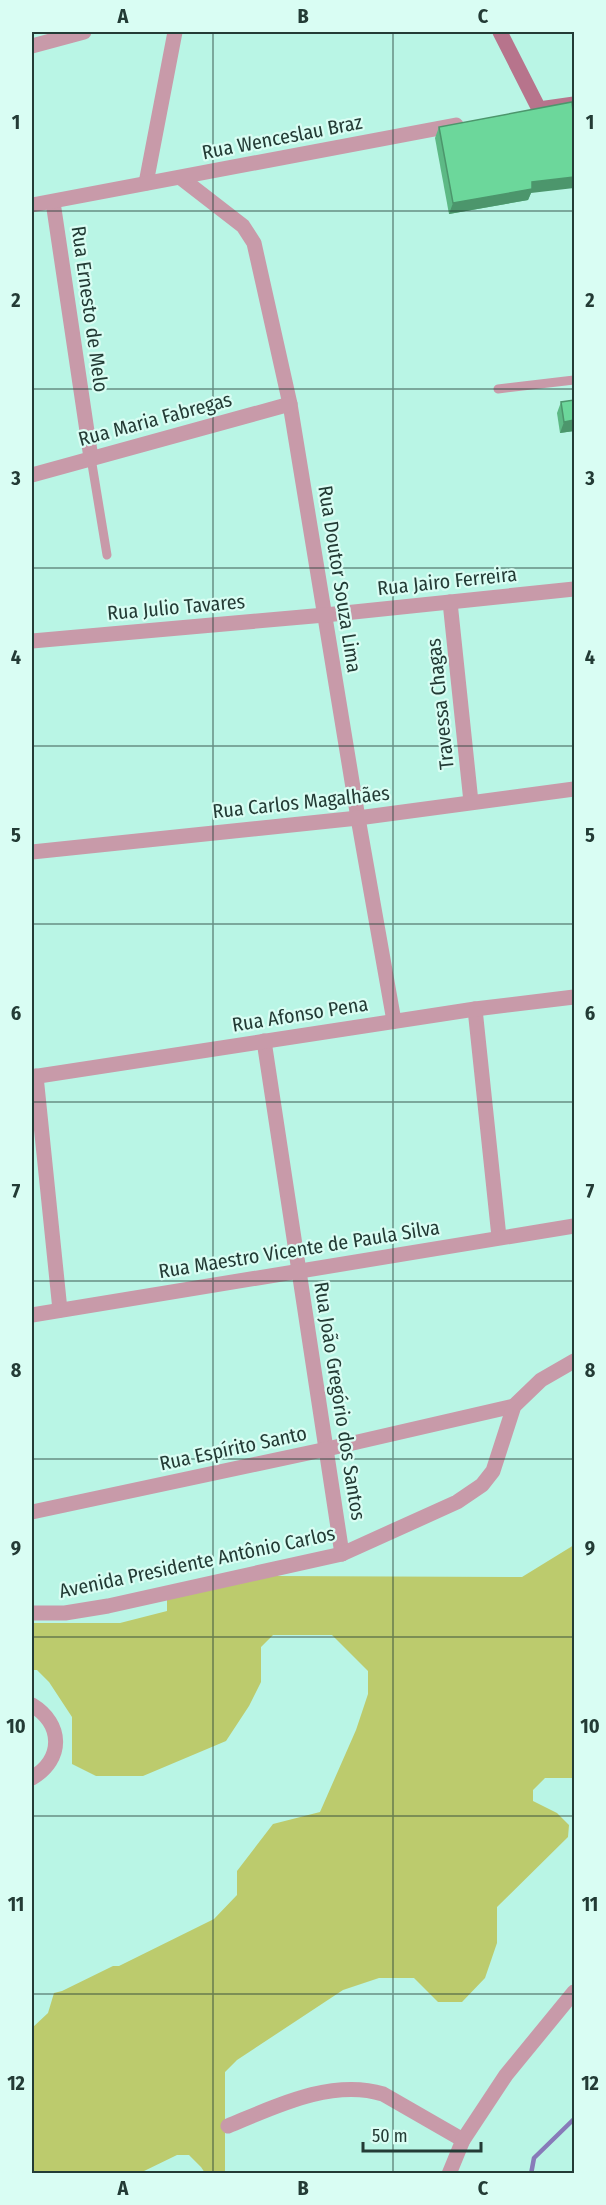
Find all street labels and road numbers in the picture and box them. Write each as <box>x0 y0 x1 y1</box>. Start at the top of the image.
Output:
street label: Rua Wenceslau Braz <box>200 110 364 164</box>
street label: Rua Ernesto de Melo <box>66 224 114 394</box>
street label: Rua Maria Fabregas <box>76 387 234 451</box>
street label: Rua Doutor Souza Lima <box>313 484 367 674</box>
street label: Rua Jairo Ferreira <box>376 562 518 600</box>
street label: Rua Julio Tavares <box>106 589 246 625</box>
street label: Travessa Chagas <box>421 637 459 771</box>
street label: Rua Carlos Magalhães <box>211 781 391 823</box>
street label: Rua Afonso Pena <box>230 991 370 1037</box>
street label: Rua Maestro Vicente de Paula Silva <box>157 1215 441 1283</box>
street label: Rua João Gregório dos Santos <box>309 1280 371 1522</box>
street label: Rua Espírito Santo <box>157 1421 309 1475</box>
street label: Avenida Presidente Antônio Carlos <box>57 1521 337 1603</box>

